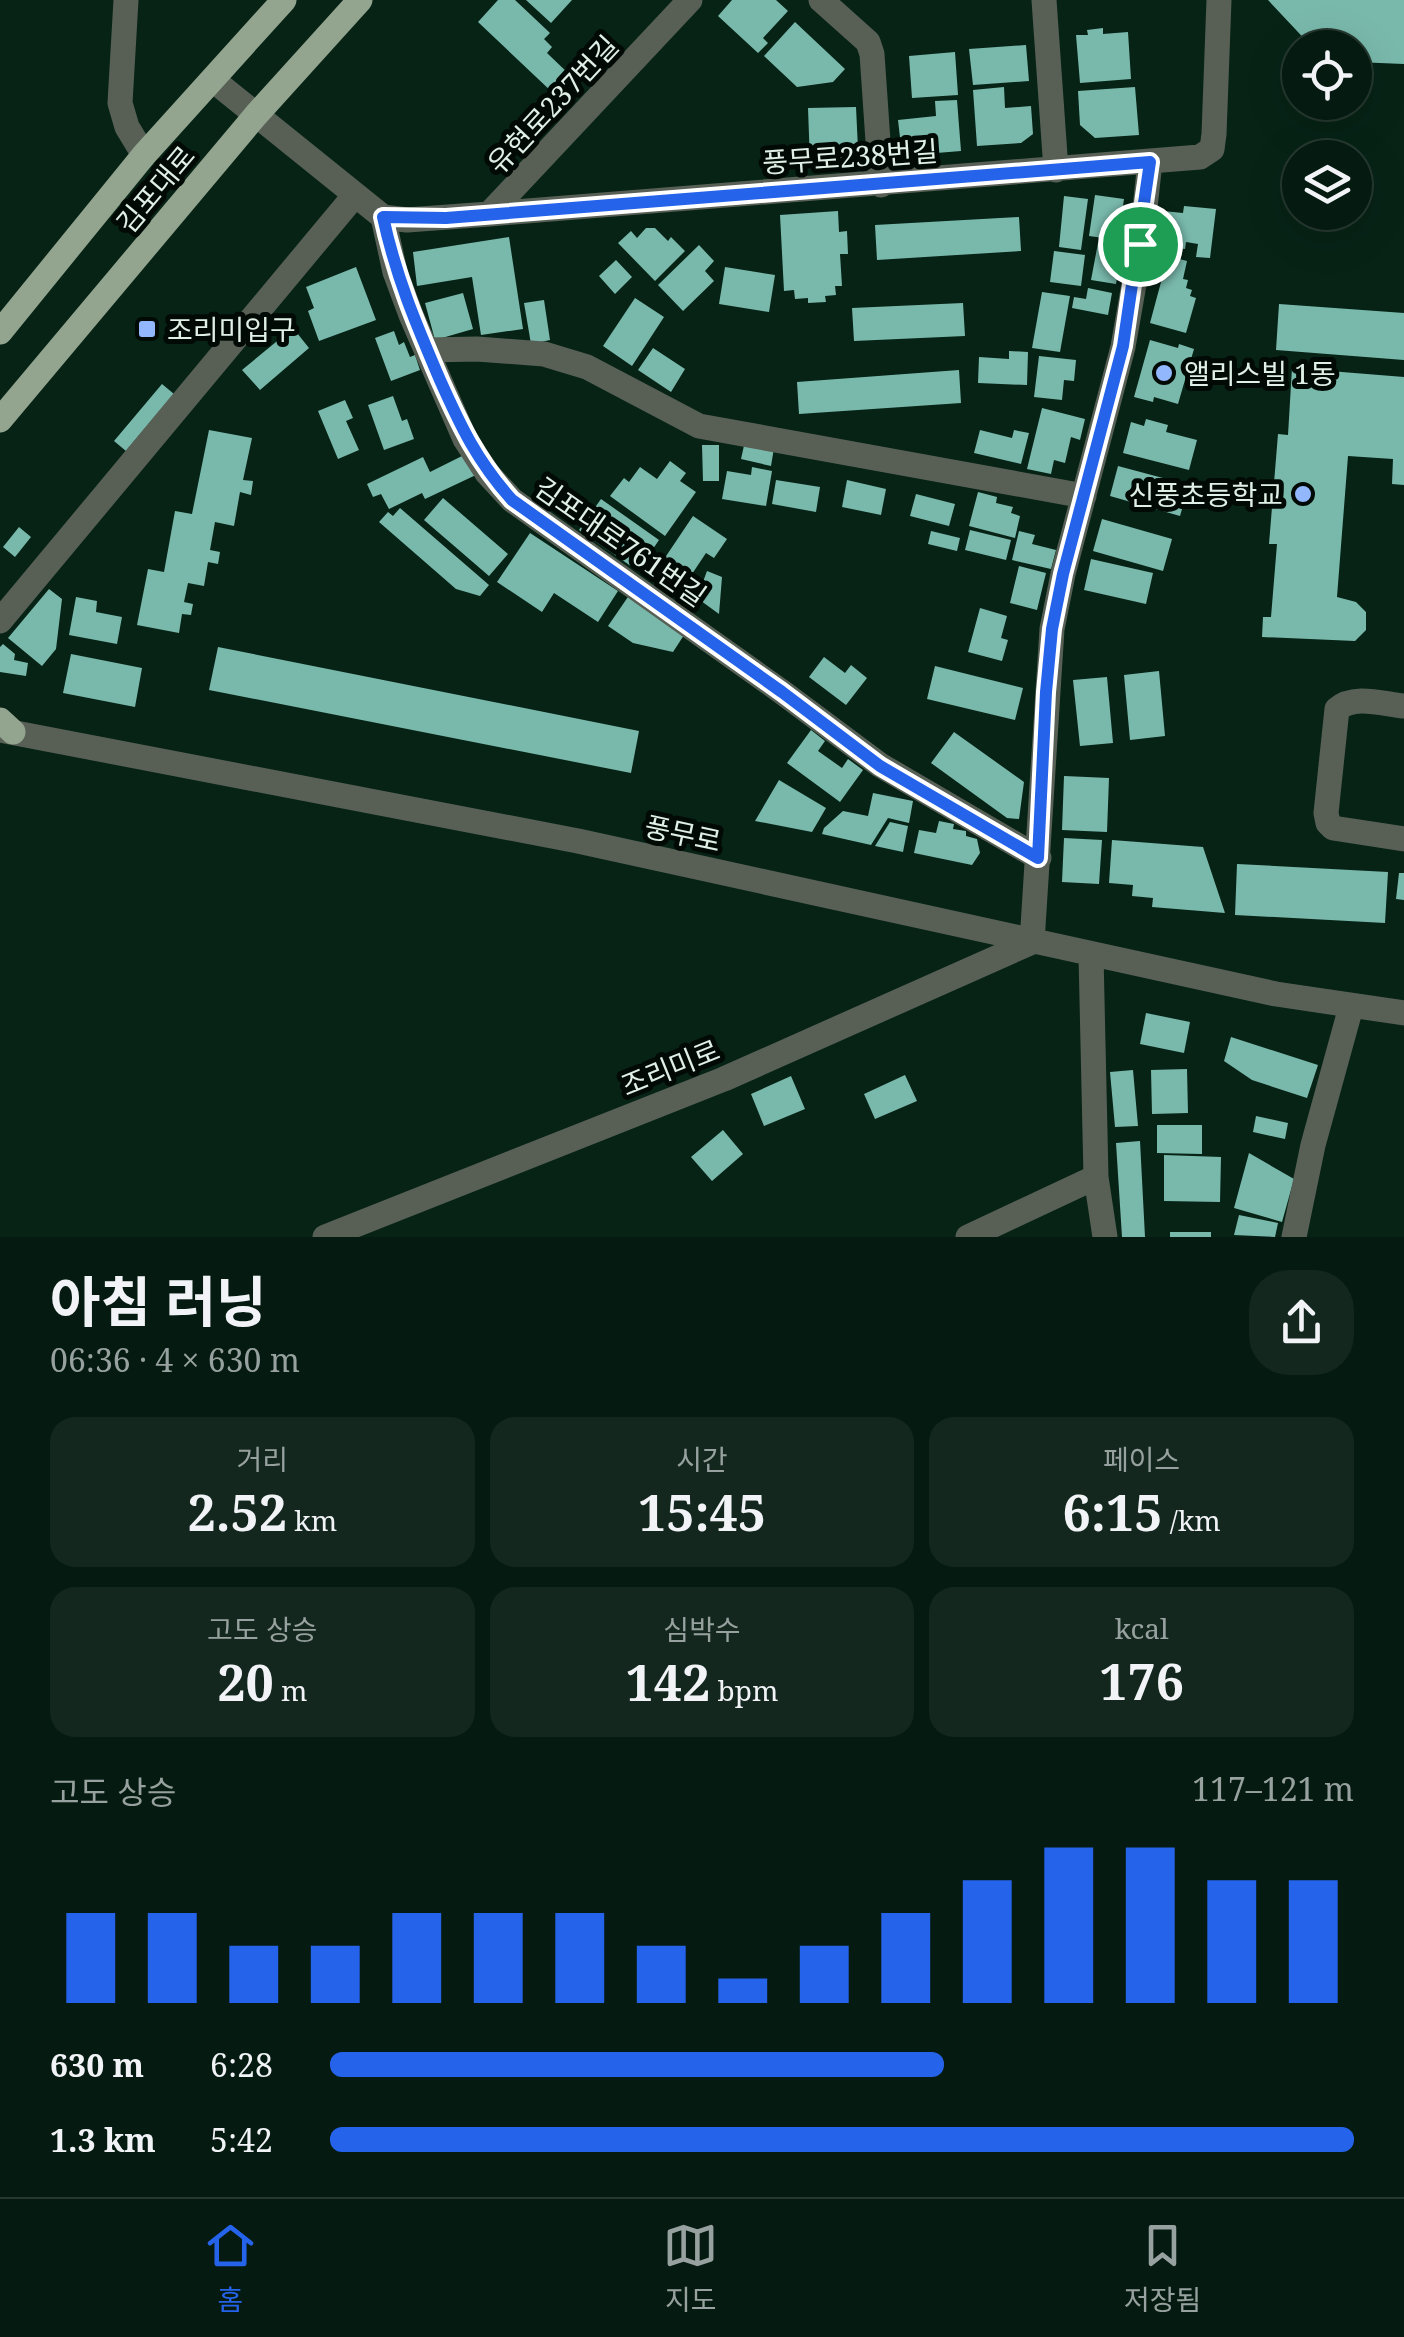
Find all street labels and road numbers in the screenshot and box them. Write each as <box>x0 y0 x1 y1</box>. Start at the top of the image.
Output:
street label: 유현로237번길 <box>478 27 626 181</box>
street label: 풍무로238번길 <box>761 131 939 181</box>
street label: 김포대로 <box>107 137 203 241</box>
street label: 김포대로761번길 <box>528 468 714 614</box>
street label: 풍무로 <box>641 806 725 860</box>
street label: 조리미로 <box>615 1030 725 1104</box>

